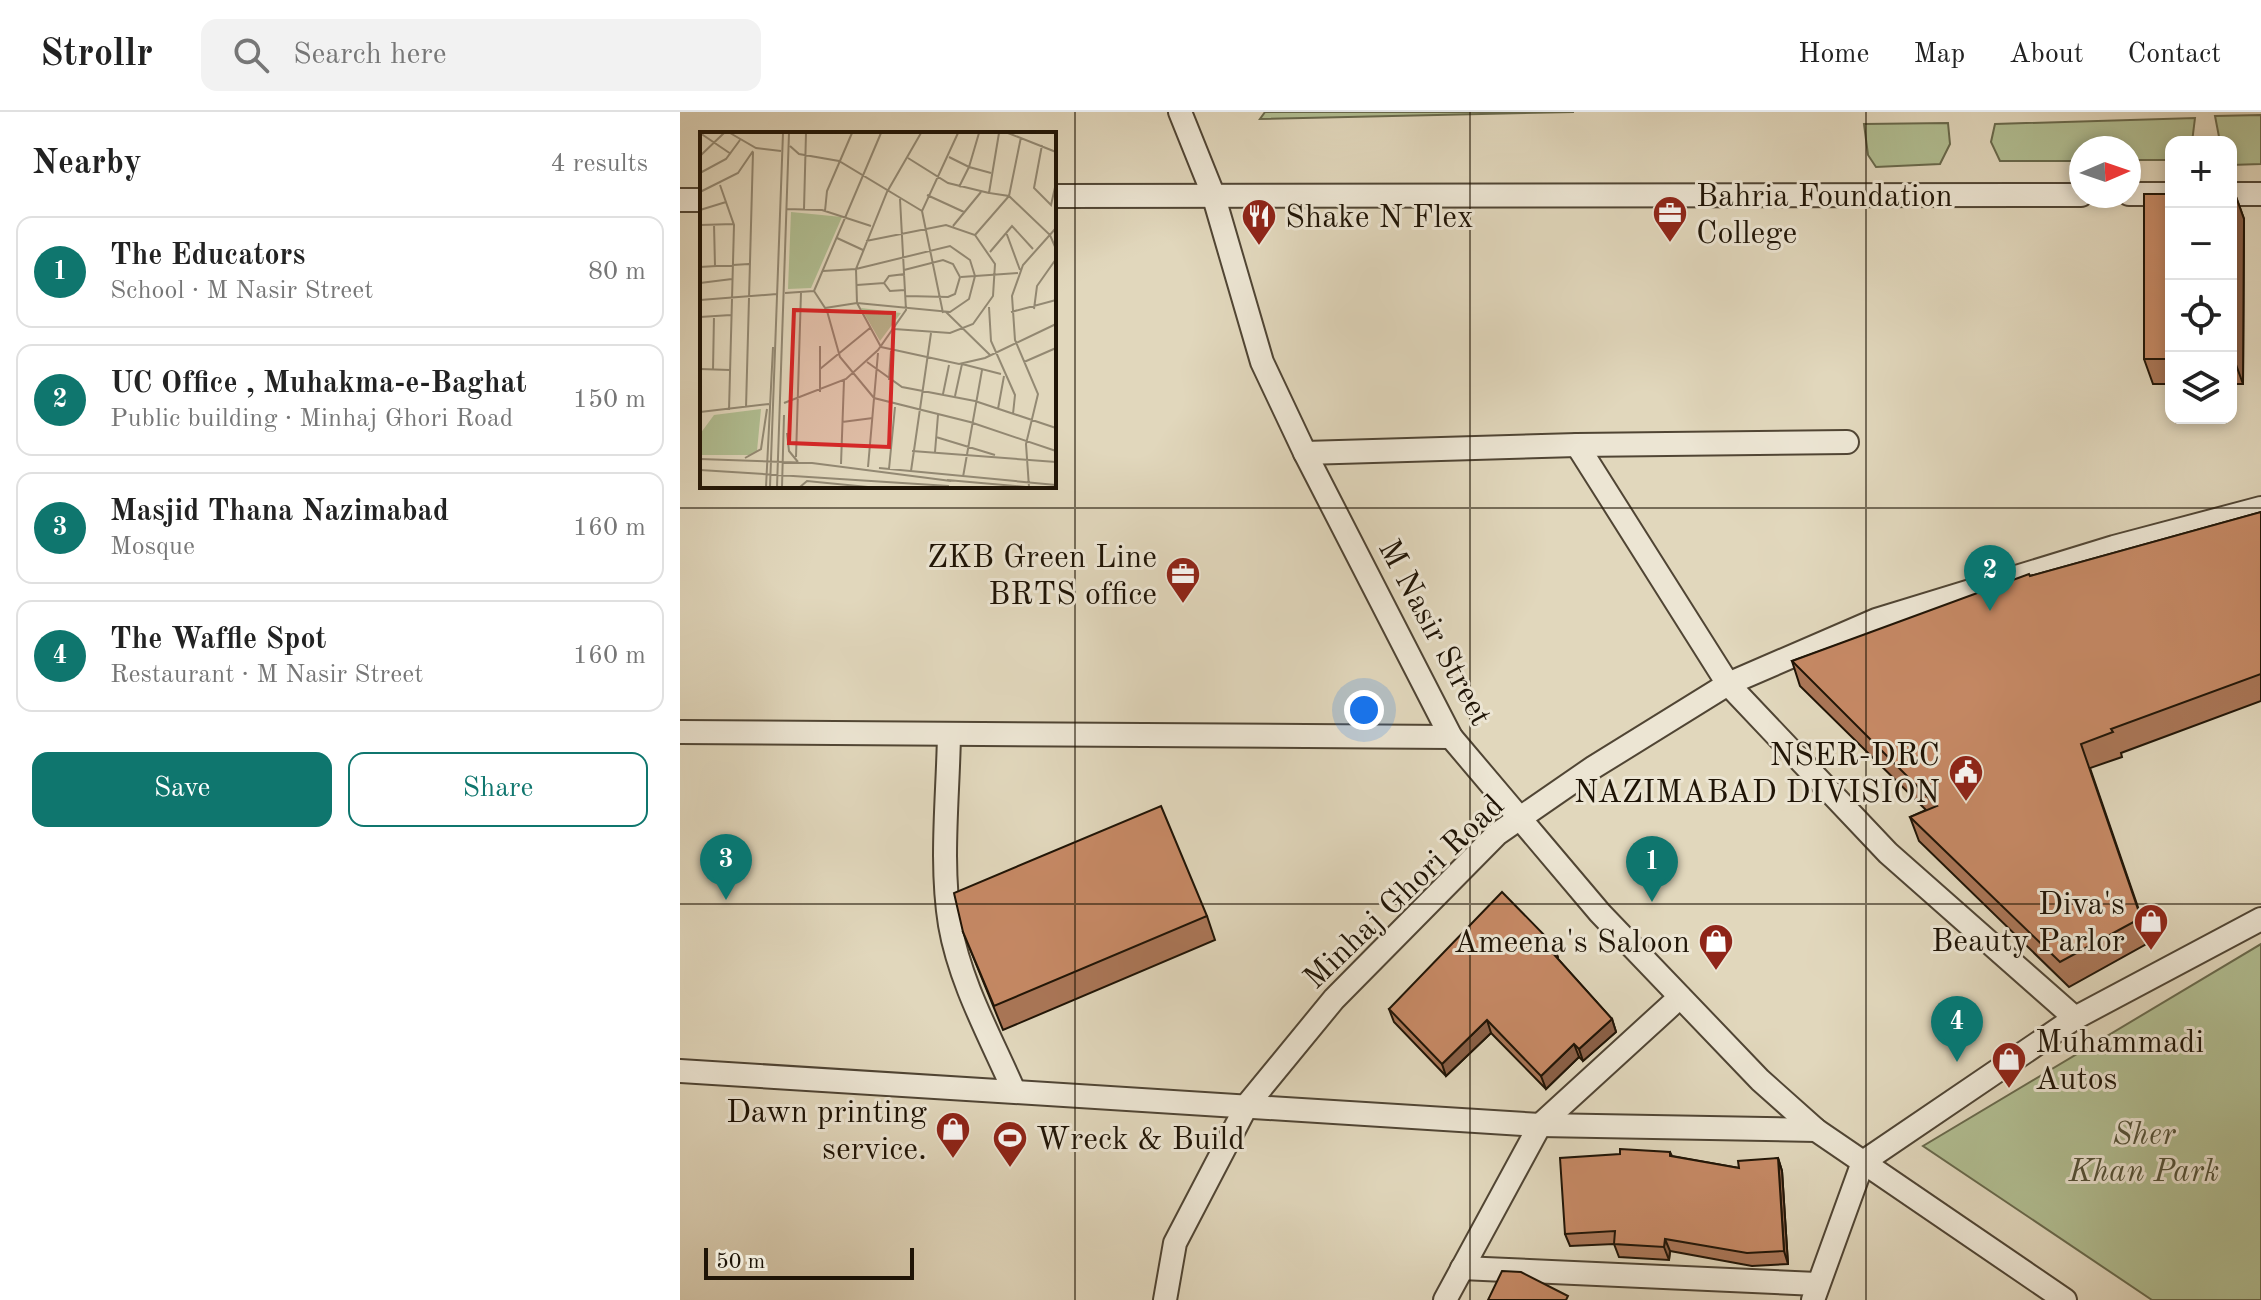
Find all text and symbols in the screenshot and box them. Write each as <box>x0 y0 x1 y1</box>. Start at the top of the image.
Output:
search box <box>201 19 761 91</box>
icon: search <box>229 33 273 77</box>
text: Strollr <box>40 36 153 74</box>
text: Search here <box>293 40 446 70</box>
text: Home <box>1798 41 1869 69</box>
text: Map <box>1913 41 1965 69</box>
text: About <box>2009 41 2084 69</box>
text: Contact <box>2128 41 2221 69</box>
inset map <box>700 132 1056 488</box>
north arrow <box>2069 136 2141 208</box>
map controls <box>2165 136 2237 424</box>
button: + <box>2165 136 2237 208</box>
text: Nearby <box>32 147 142 181</box>
text: 4 results <box>550 151 648 177</box>
place label: Bahria Foundation College <box>1696 182 1953 251</box>
office icon: Bahria Foundation College <box>1651 194 1689 244</box>
restaurant icon: Shake N Flex <box>1240 197 1278 247</box>
place label: Shake N Flex <box>1285 203 1474 235</box>
button: − <box>2165 208 2237 280</box>
text: The Educators <box>110 241 305 271</box>
text: 1 <box>52 259 68 285</box>
text: 80 m <box>588 259 646 285</box>
text: School · M Nasir Street <box>110 278 373 304</box>
button: locate <box>2165 280 2237 352</box>
button: layers <box>2165 352 2237 424</box>
text: UC Office , Muhakma-e-Baghat <box>110 369 527 399</box>
text: 2 <box>52 387 68 413</box>
text: 150 m <box>573 387 646 413</box>
text: Public building · Minhaj Ghori Road <box>110 406 513 432</box>
text: Masjid Thana Nazimabad <box>110 497 449 527</box>
text: 3 <box>52 515 68 541</box>
text: 160 m <box>573 515 646 541</box>
text: Mosque <box>110 534 195 560</box>
street label: M Nasir Street <box>1371 535 1496 732</box>
place label: ZKB Green Line BRTS office <box>927 543 1157 612</box>
pin: 2 <box>1964 545 2016 611</box>
office icon: ZKB Green Line BRTS office <box>1164 555 1202 605</box>
text: The Waffle Spot <box>110 625 326 655</box>
text: 4 <box>52 643 68 669</box>
text: 160 m <box>573 643 646 669</box>
text: Restaurant · M Nasir Street <box>110 662 423 688</box>
your location <box>1344 690 1384 730</box>
place label: NSER-DRC NAZIMABAD DIVISION <box>1574 741 1940 810</box>
button: Save <box>32 752 332 827</box>
button: Share <box>348 752 648 827</box>
public building icon: NSER-DRC NAZIMABAD DIVISION <box>1947 753 1985 803</box>
street label: Minhaj Ghori Road <box>1299 790 1511 996</box>
pin: 3 <box>700 834 752 900</box>
pin: 1 <box>1626 836 1678 902</box>
place label: Diva's Beauty Parlor <box>1931 890 2125 959</box>
shop icon: Diva's Beauty Parlor <box>2132 902 2170 952</box>
shop icon: Ameena's Saloon <box>1697 922 1735 972</box>
place label: Ameena's Saloon <box>1454 928 1690 960</box>
pin: 4 <box>1931 996 1983 1062</box>
place label: Muhammadi Autos <box>2035 1028 2204 1097</box>
shop icon: Muhammadi Autos <box>1990 1040 2028 1090</box>
place label: Dawn printing service. <box>726 1098 927 1167</box>
shop icon: Dawn printing service. <box>934 1110 972 1160</box>
sports icon: Wreck & Build <box>991 1119 1029 1169</box>
park label: Sher Khan Park <box>2067 1120 2220 1189</box>
place label: Wreck & Build <box>1036 1125 1245 1157</box>
scale bar <box>704 1244 914 1280</box>
text: 50 m <box>716 1251 765 1273</box>

